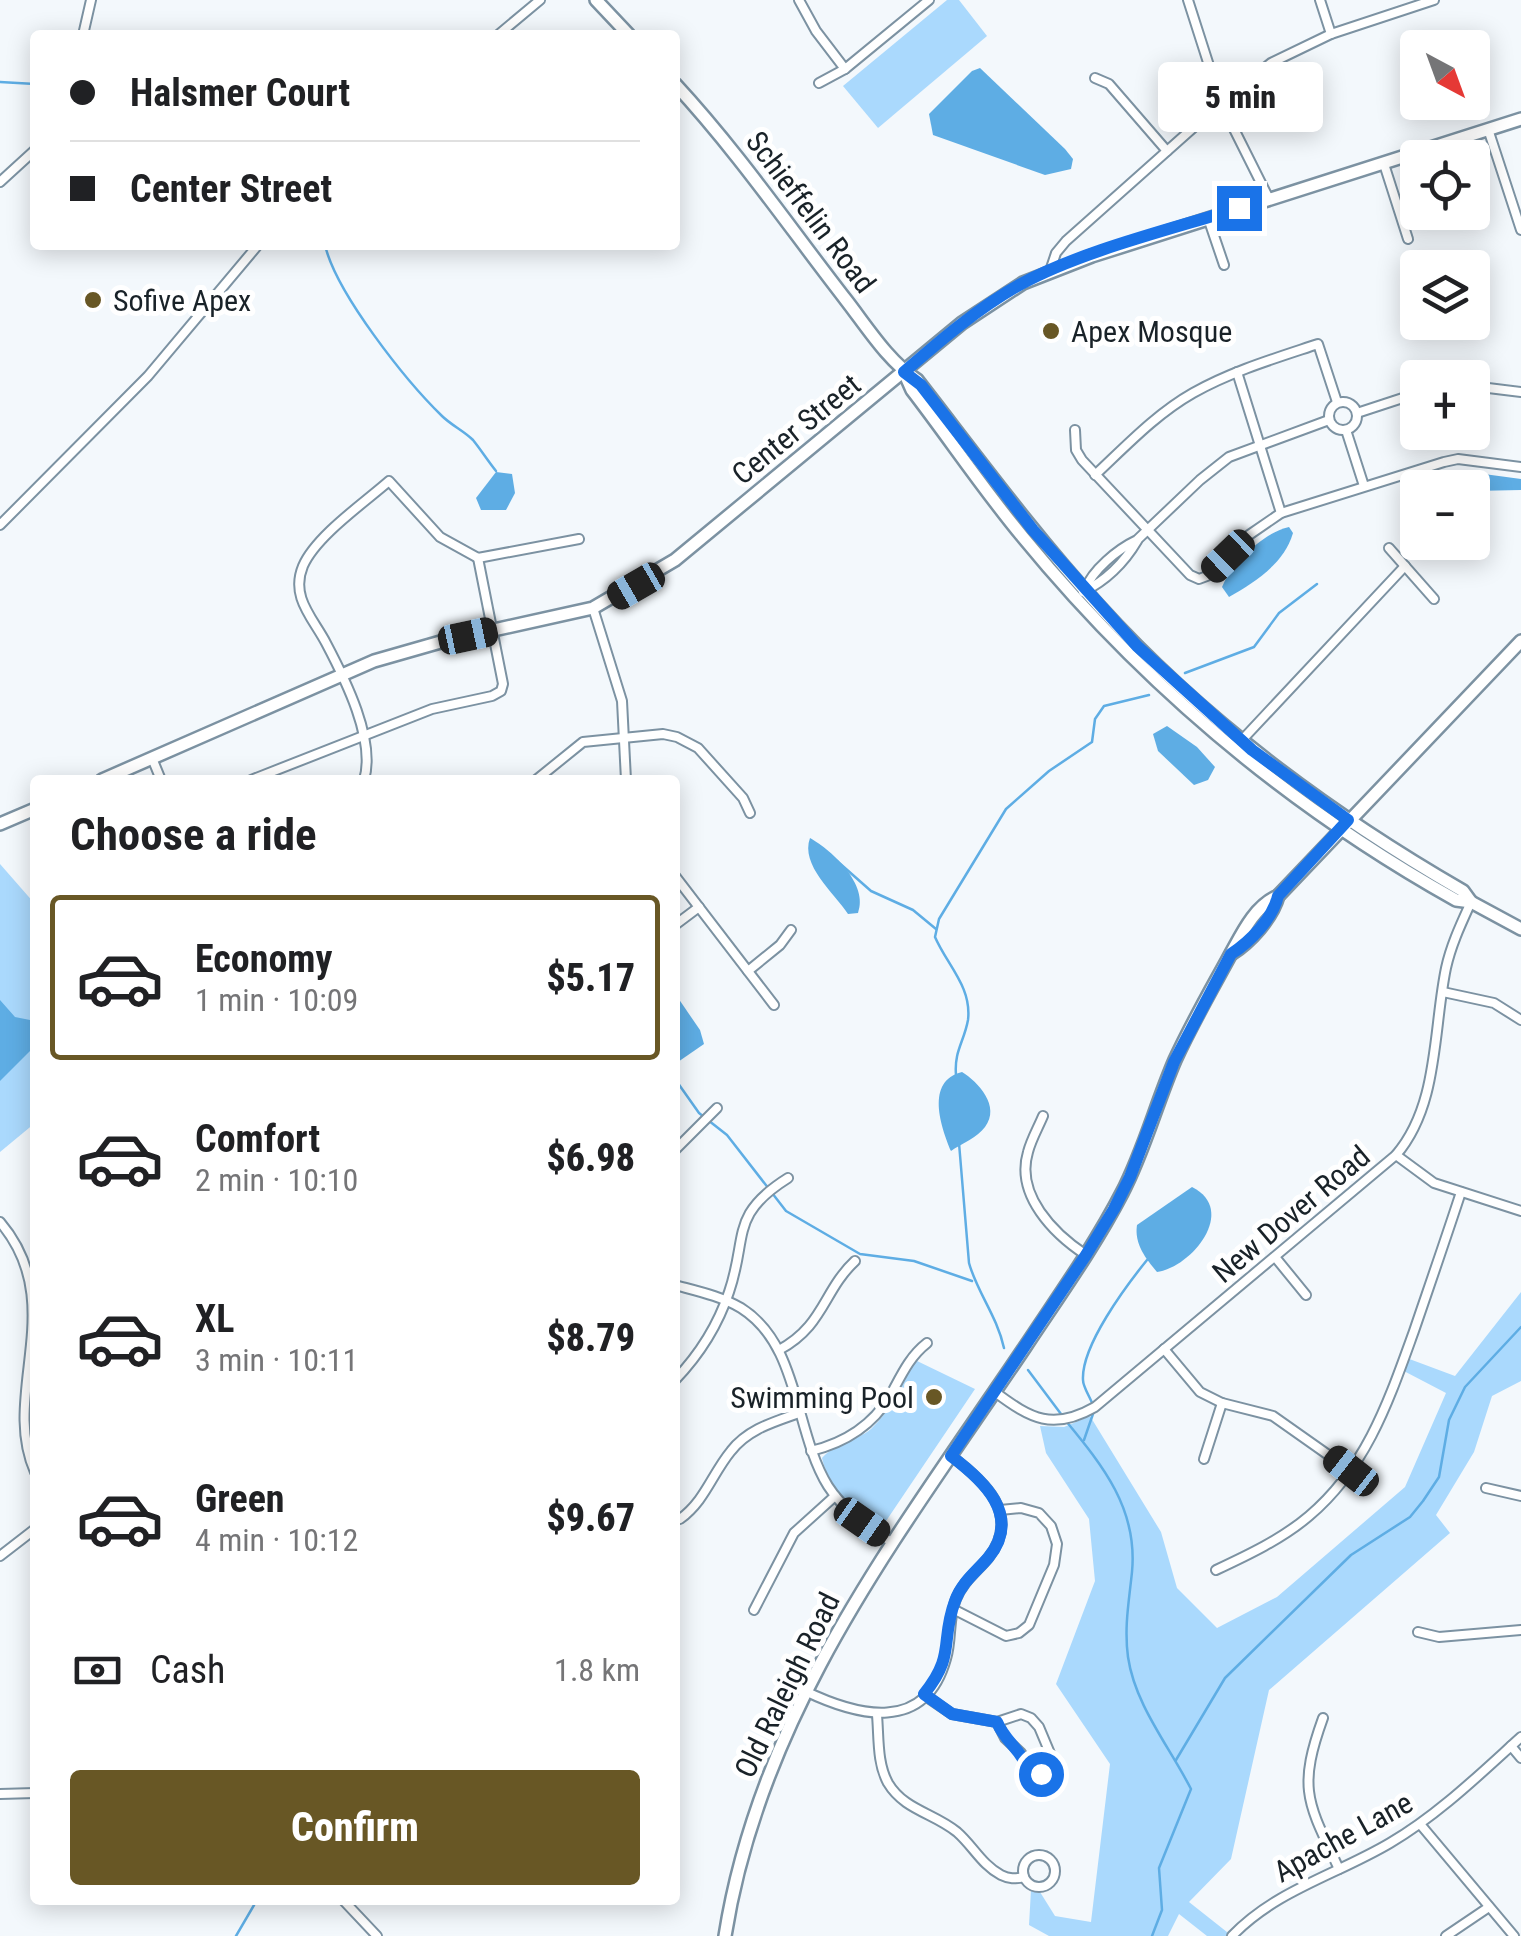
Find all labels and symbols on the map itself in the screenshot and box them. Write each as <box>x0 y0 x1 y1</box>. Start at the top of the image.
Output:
north arrow <box>1400 30 1490 120</box>
callout: 5 min <box>1156 63 1322 133</box>
street label: Schieffelin Road <box>739 124 883 300</box>
route end <box>1217 186 1262 231</box>
place label: Sofive Apex <box>113 283 251 318</box>
marker: Sofive Apex <box>82 289 104 311</box>
place label: Apex Mosque <box>1071 314 1232 349</box>
marker: Apex Mosque <box>1040 320 1062 342</box>
street label: Center Street <box>725 367 867 491</box>
car <box>1196 524 1260 588</box>
car <box>603 558 669 614</box>
car <box>436 615 500 657</box>
street label: New Dover Road <box>1205 1138 1377 1290</box>
place label: Swimming Pool <box>730 1380 914 1415</box>
marker: Swimming Pool <box>923 1386 945 1408</box>
car <box>1318 1441 1384 1501</box>
car <box>829 1493 895 1551</box>
street label: Old Raleigh Road <box>727 1587 847 1783</box>
route start <box>1019 1752 1064 1797</box>
street label: Apache Lane <box>1268 1785 1418 1889</box>

